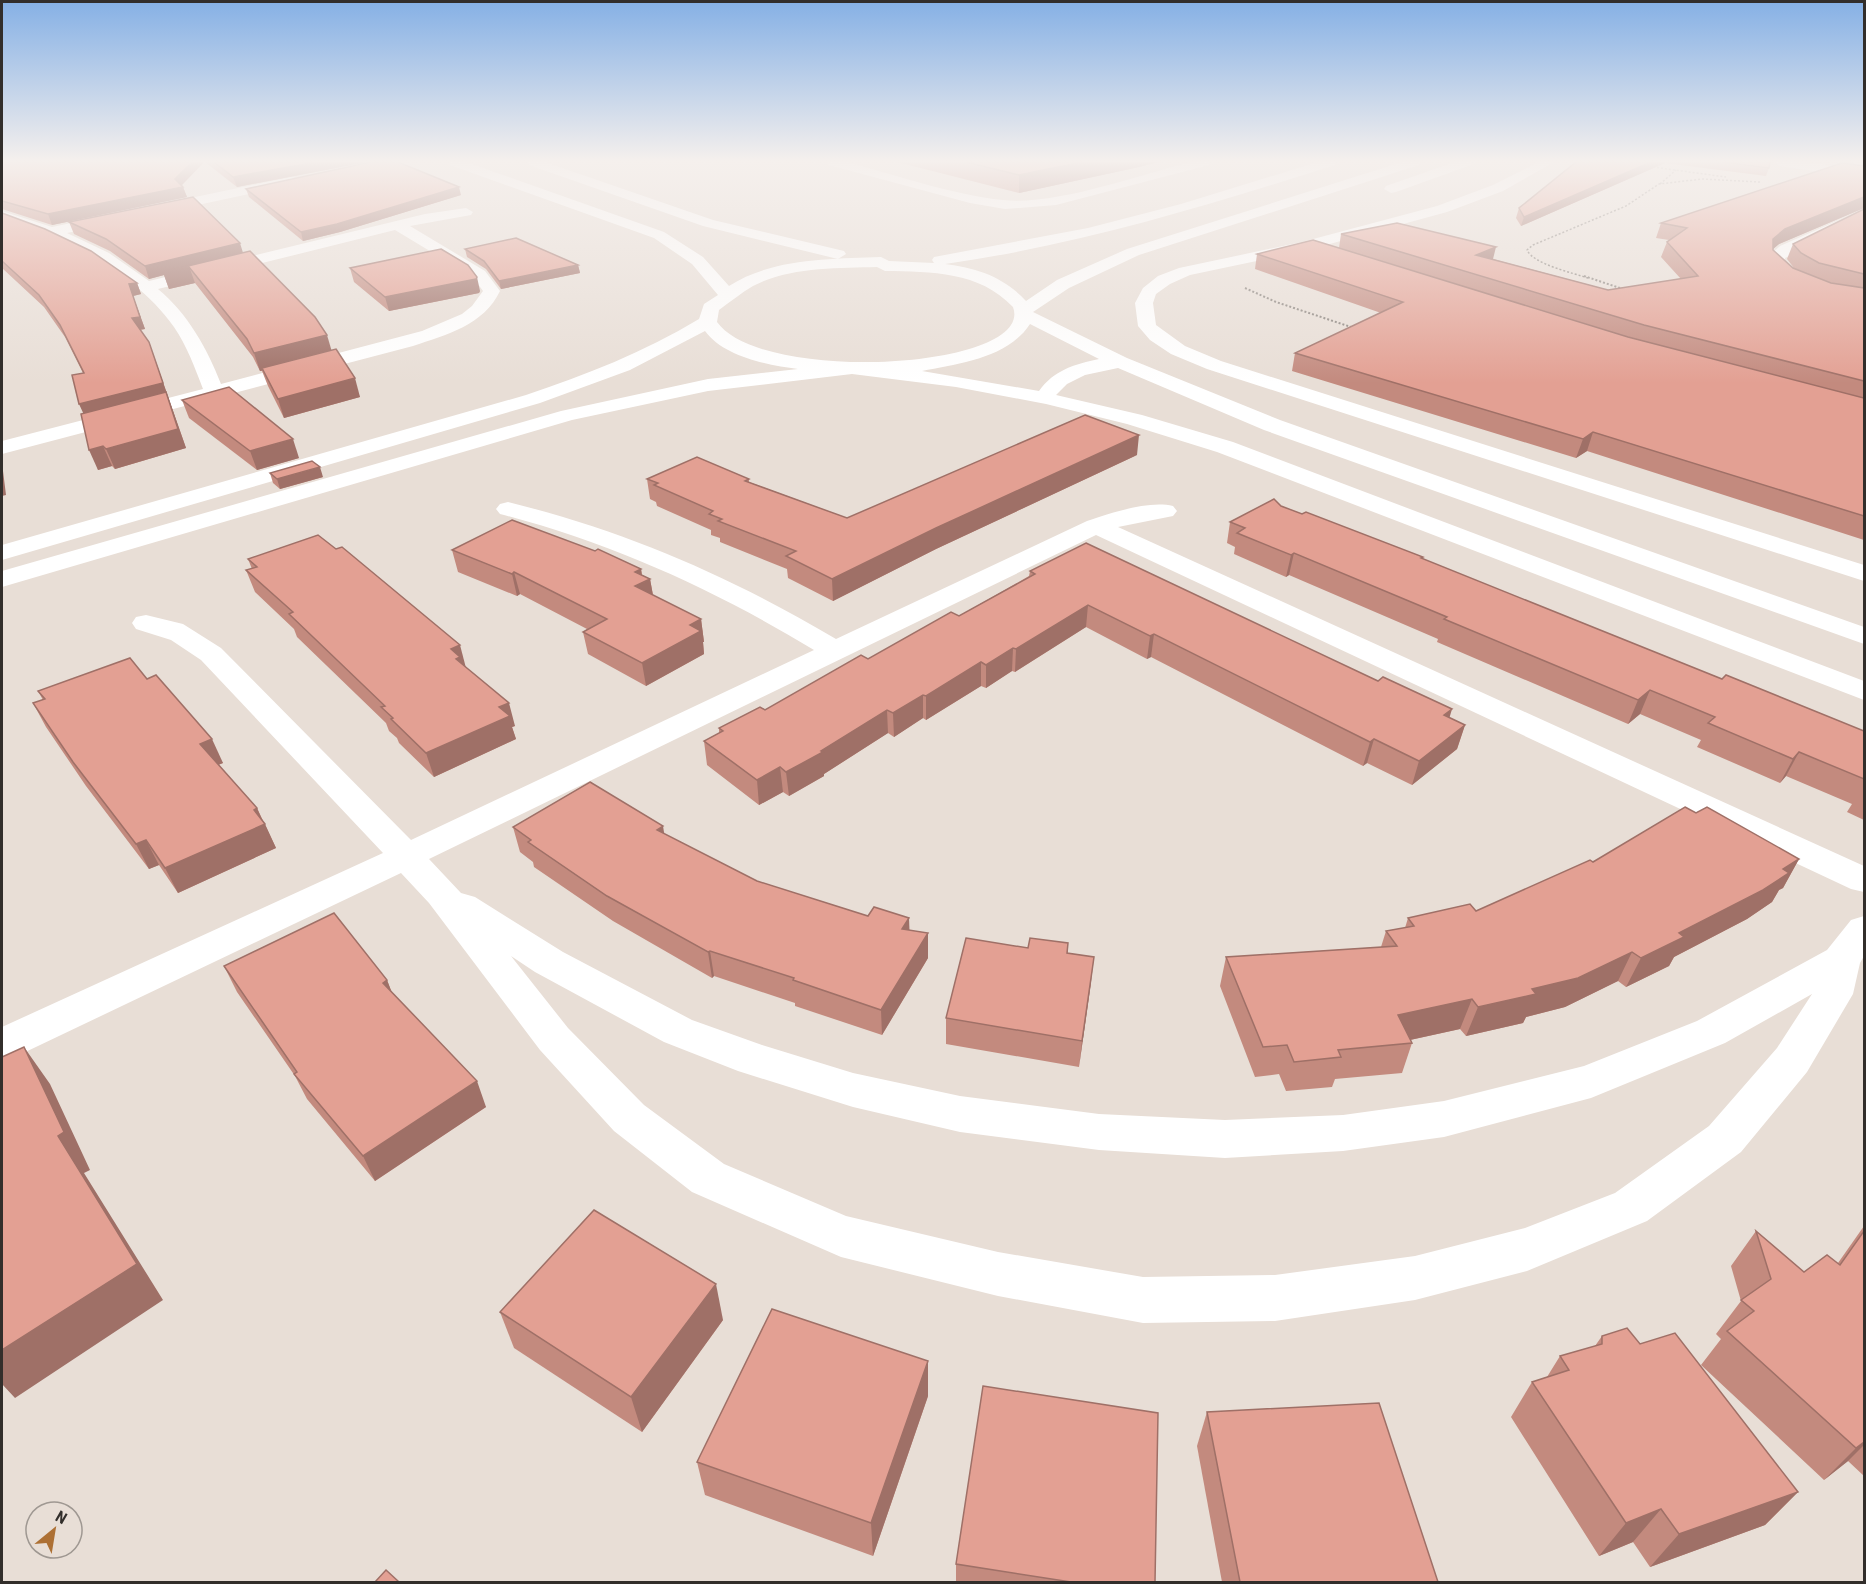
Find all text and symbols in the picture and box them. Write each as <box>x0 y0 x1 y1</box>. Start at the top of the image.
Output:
north arrow <box>24 1500 84 1560</box>
text: N <box>52 1507 70 1528</box>

